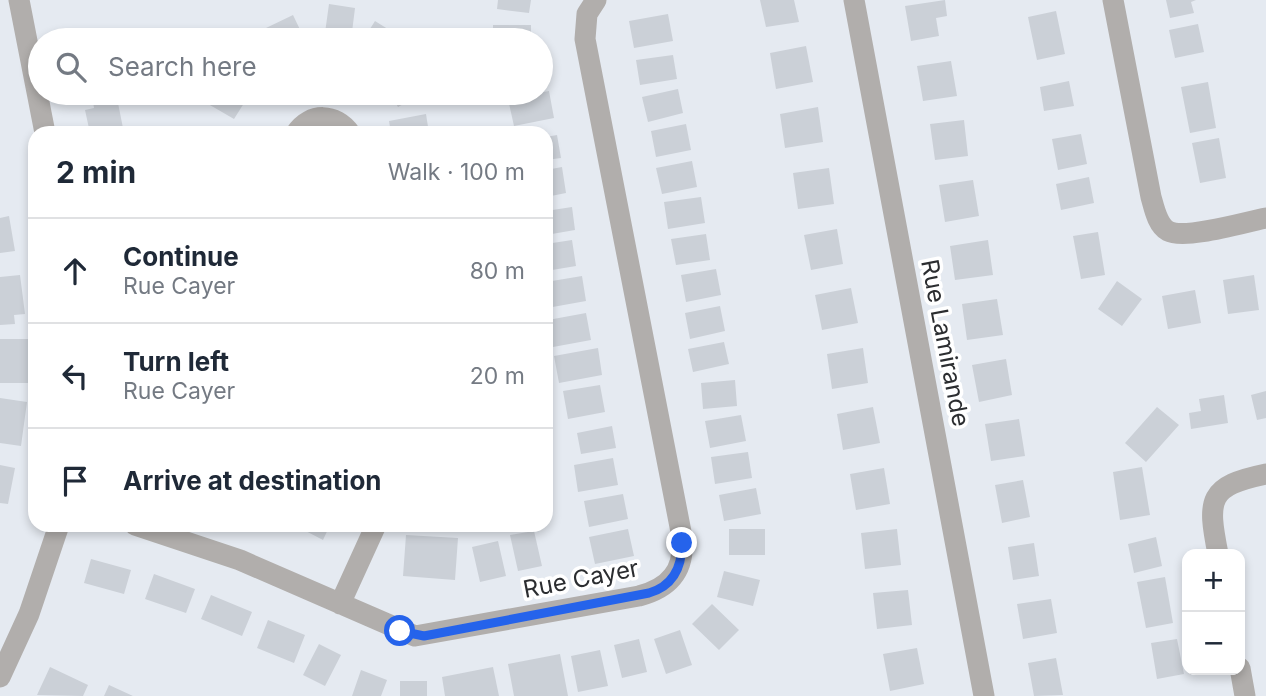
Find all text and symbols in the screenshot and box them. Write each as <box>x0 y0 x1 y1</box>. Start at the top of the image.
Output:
search box <box>28 28 553 105</box>
icon: search <box>52 48 90 86</box>
text: Search here <box>108 51 257 82</box>
text: 2 min <box>56 154 136 190</box>
text: Walk · 100 m <box>388 158 525 186</box>
text: Continue <box>123 241 239 272</box>
icon: ahead <box>56 252 94 290</box>
text: 80 m <box>470 257 525 285</box>
street label: Rue Lamirande <box>915 257 976 429</box>
text: Rue Cayer <box>123 272 235 300</box>
text: Turn left <box>123 346 229 377</box>
icon: left <box>56 357 94 395</box>
text: 20 m <box>470 362 525 390</box>
text: Rue Cayer <box>123 377 235 405</box>
icon: arrive <box>56 462 94 500</box>
text: Arrive at destination <box>123 465 382 496</box>
route end <box>666 527 697 558</box>
map controls <box>1182 549 1245 675</box>
button: + <box>1182 549 1245 612</box>
street label: Rue Cayer <box>521 553 641 604</box>
button: − <box>1182 612 1245 675</box>
route start <box>384 615 415 646</box>

